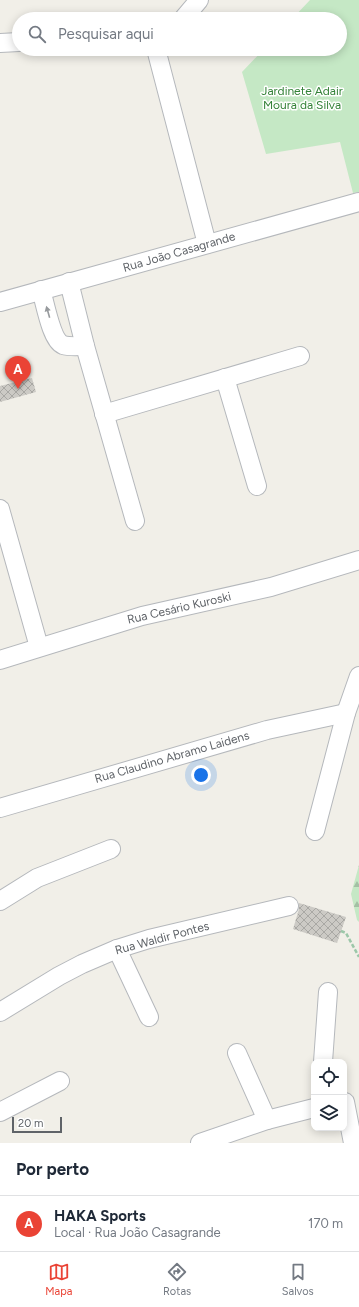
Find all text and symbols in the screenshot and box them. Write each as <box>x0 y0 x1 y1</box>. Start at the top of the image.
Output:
search box <box>12 12 347 56</box>
icon: search <box>26 23 48 45</box>
text: Pesquisar aqui <box>58 25 154 43</box>
park label: Jardinete Adair Moura da Silva <box>261 84 343 112</box>
street label: Rua João Casagrande <box>121 229 237 275</box>
one-way arrow <box>44 306 50 318</box>
pin: A <box>5 356 31 389</box>
street label: Rua Cesário Kuroski <box>126 589 232 627</box>
street label: Rua Claudino Abramo Laidens <box>93 728 251 786</box>
your location <box>191 765 211 785</box>
street label: Rua Waldir Pontes <box>113 919 211 957</box>
map controls <box>311 1059 347 1131</box>
button: locate <box>311 1059 347 1095</box>
button: layers <box>311 1095 347 1131</box>
scale bar <box>12 1115 62 1134</box>
text: 20 m <box>18 1117 43 1130</box>
text: Por perto <box>16 1159 89 1179</box>
text: HAKA Sports <box>54 1207 146 1225</box>
text: A <box>24 1216 34 1231</box>
text: 170 m <box>308 1216 343 1231</box>
text: Local · Rua João Casagrande <box>54 1225 221 1240</box>
tab: Mapa <box>45 1261 72 1298</box>
tab: Rotas <box>163 1261 191 1298</box>
tab: Salvos <box>282 1261 314 1298</box>

